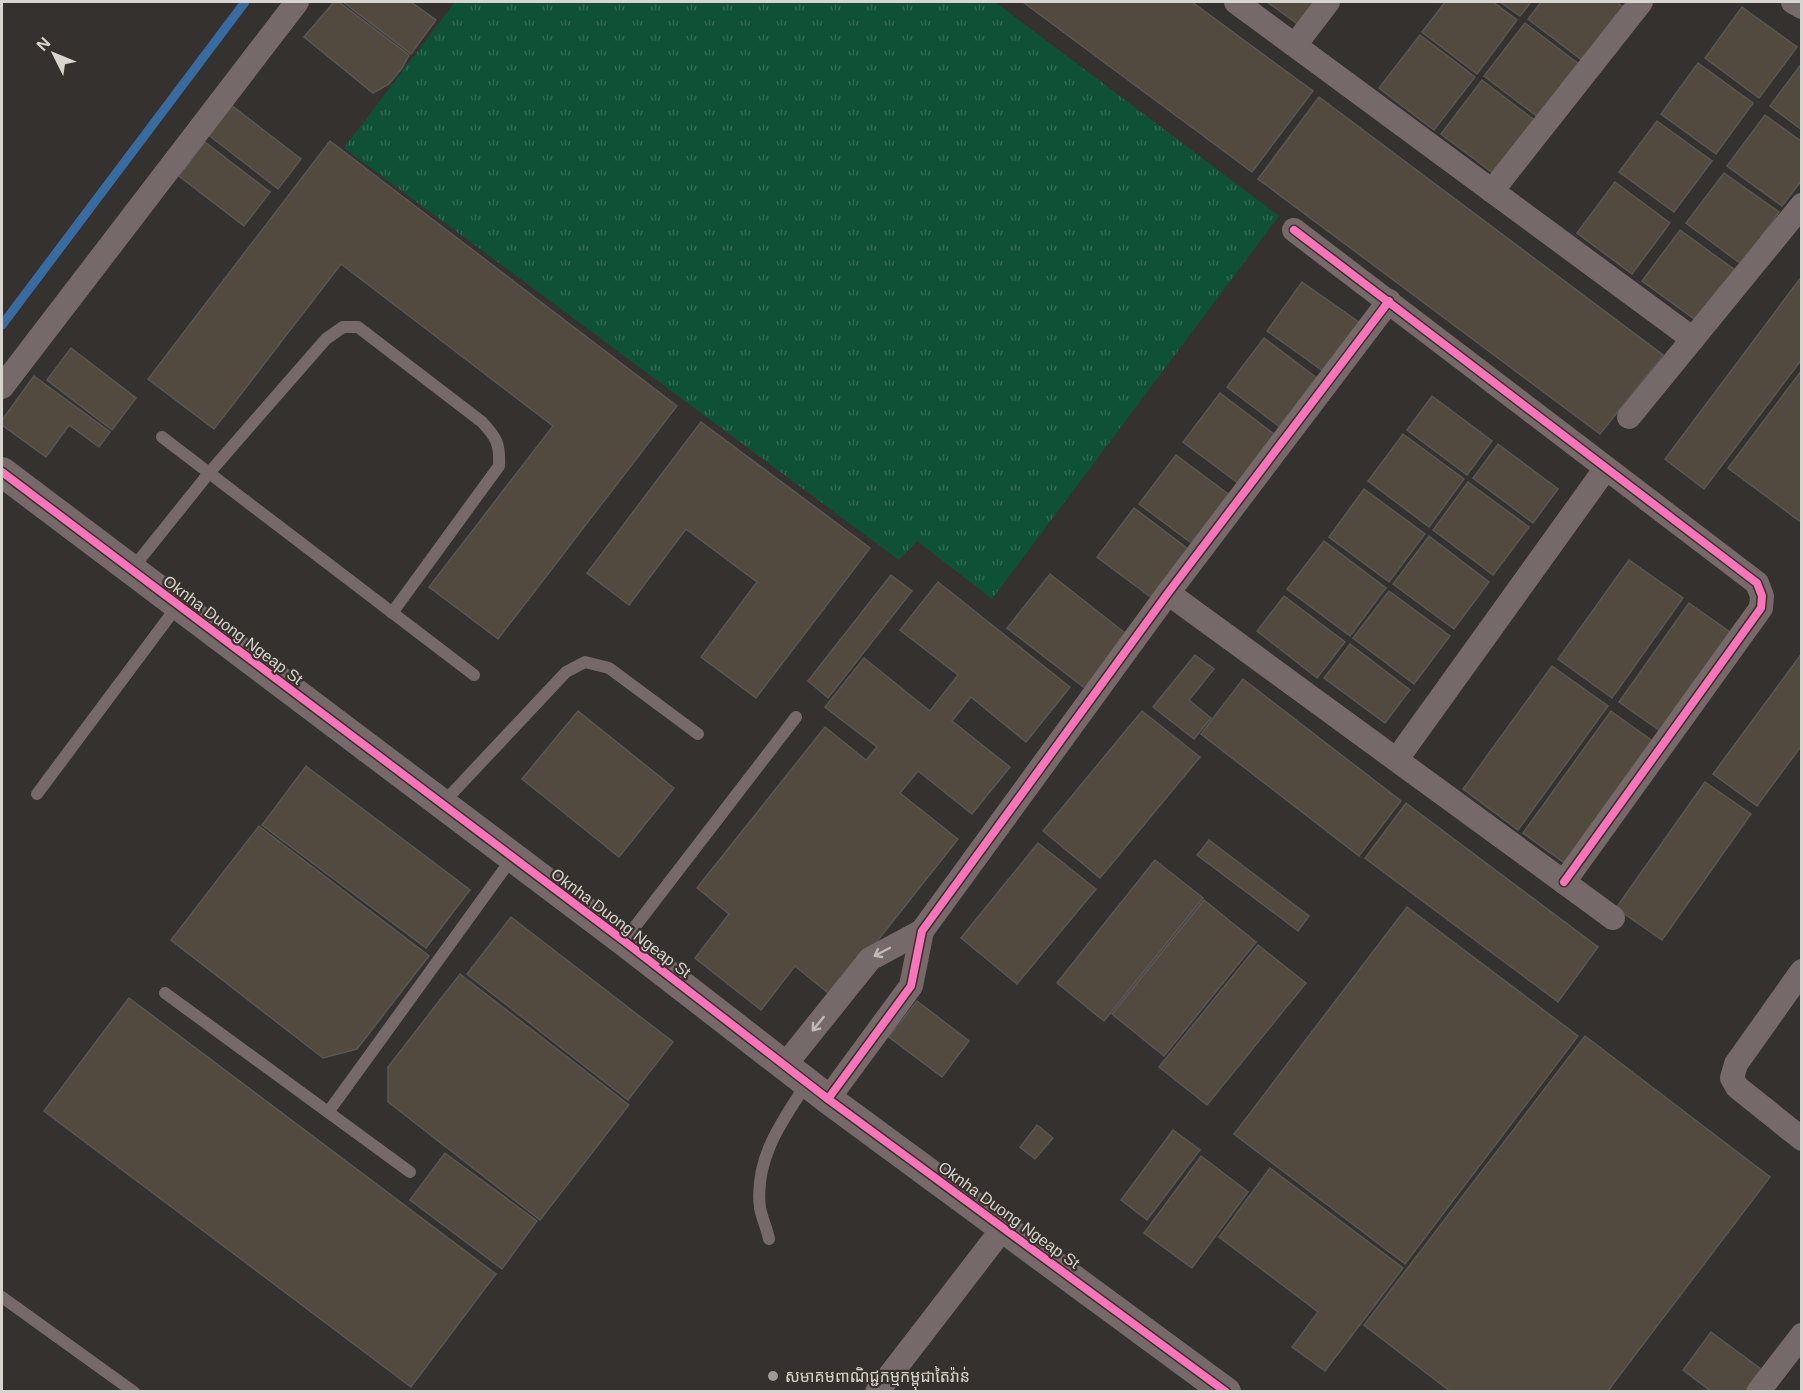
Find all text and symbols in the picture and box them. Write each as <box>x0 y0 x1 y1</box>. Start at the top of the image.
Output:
north arrow <box>24 24 84 84</box>
text: N <box>33 34 54 54</box>
street label: Oknha Duong Ngeap St <box>160 572 306 688</box>
street label: Oknha Duong Ngeap St <box>548 865 694 981</box>
one-way arrow <box>874 947 892 958</box>
one-way arrow <box>812 1016 825 1032</box>
street label: Oknha Duong Ngeap St <box>935 1158 1083 1272</box>
place label: សមាគមពាណិជ្ជកម្មកម្ពុជាតៃវ៉ាន់ <box>785 1366 970 1391</box>
marker: សមាគមពាណិជ្ជកម្មកម្ពុជាតៃវ៉ាន់ <box>766 1369 780 1383</box>

